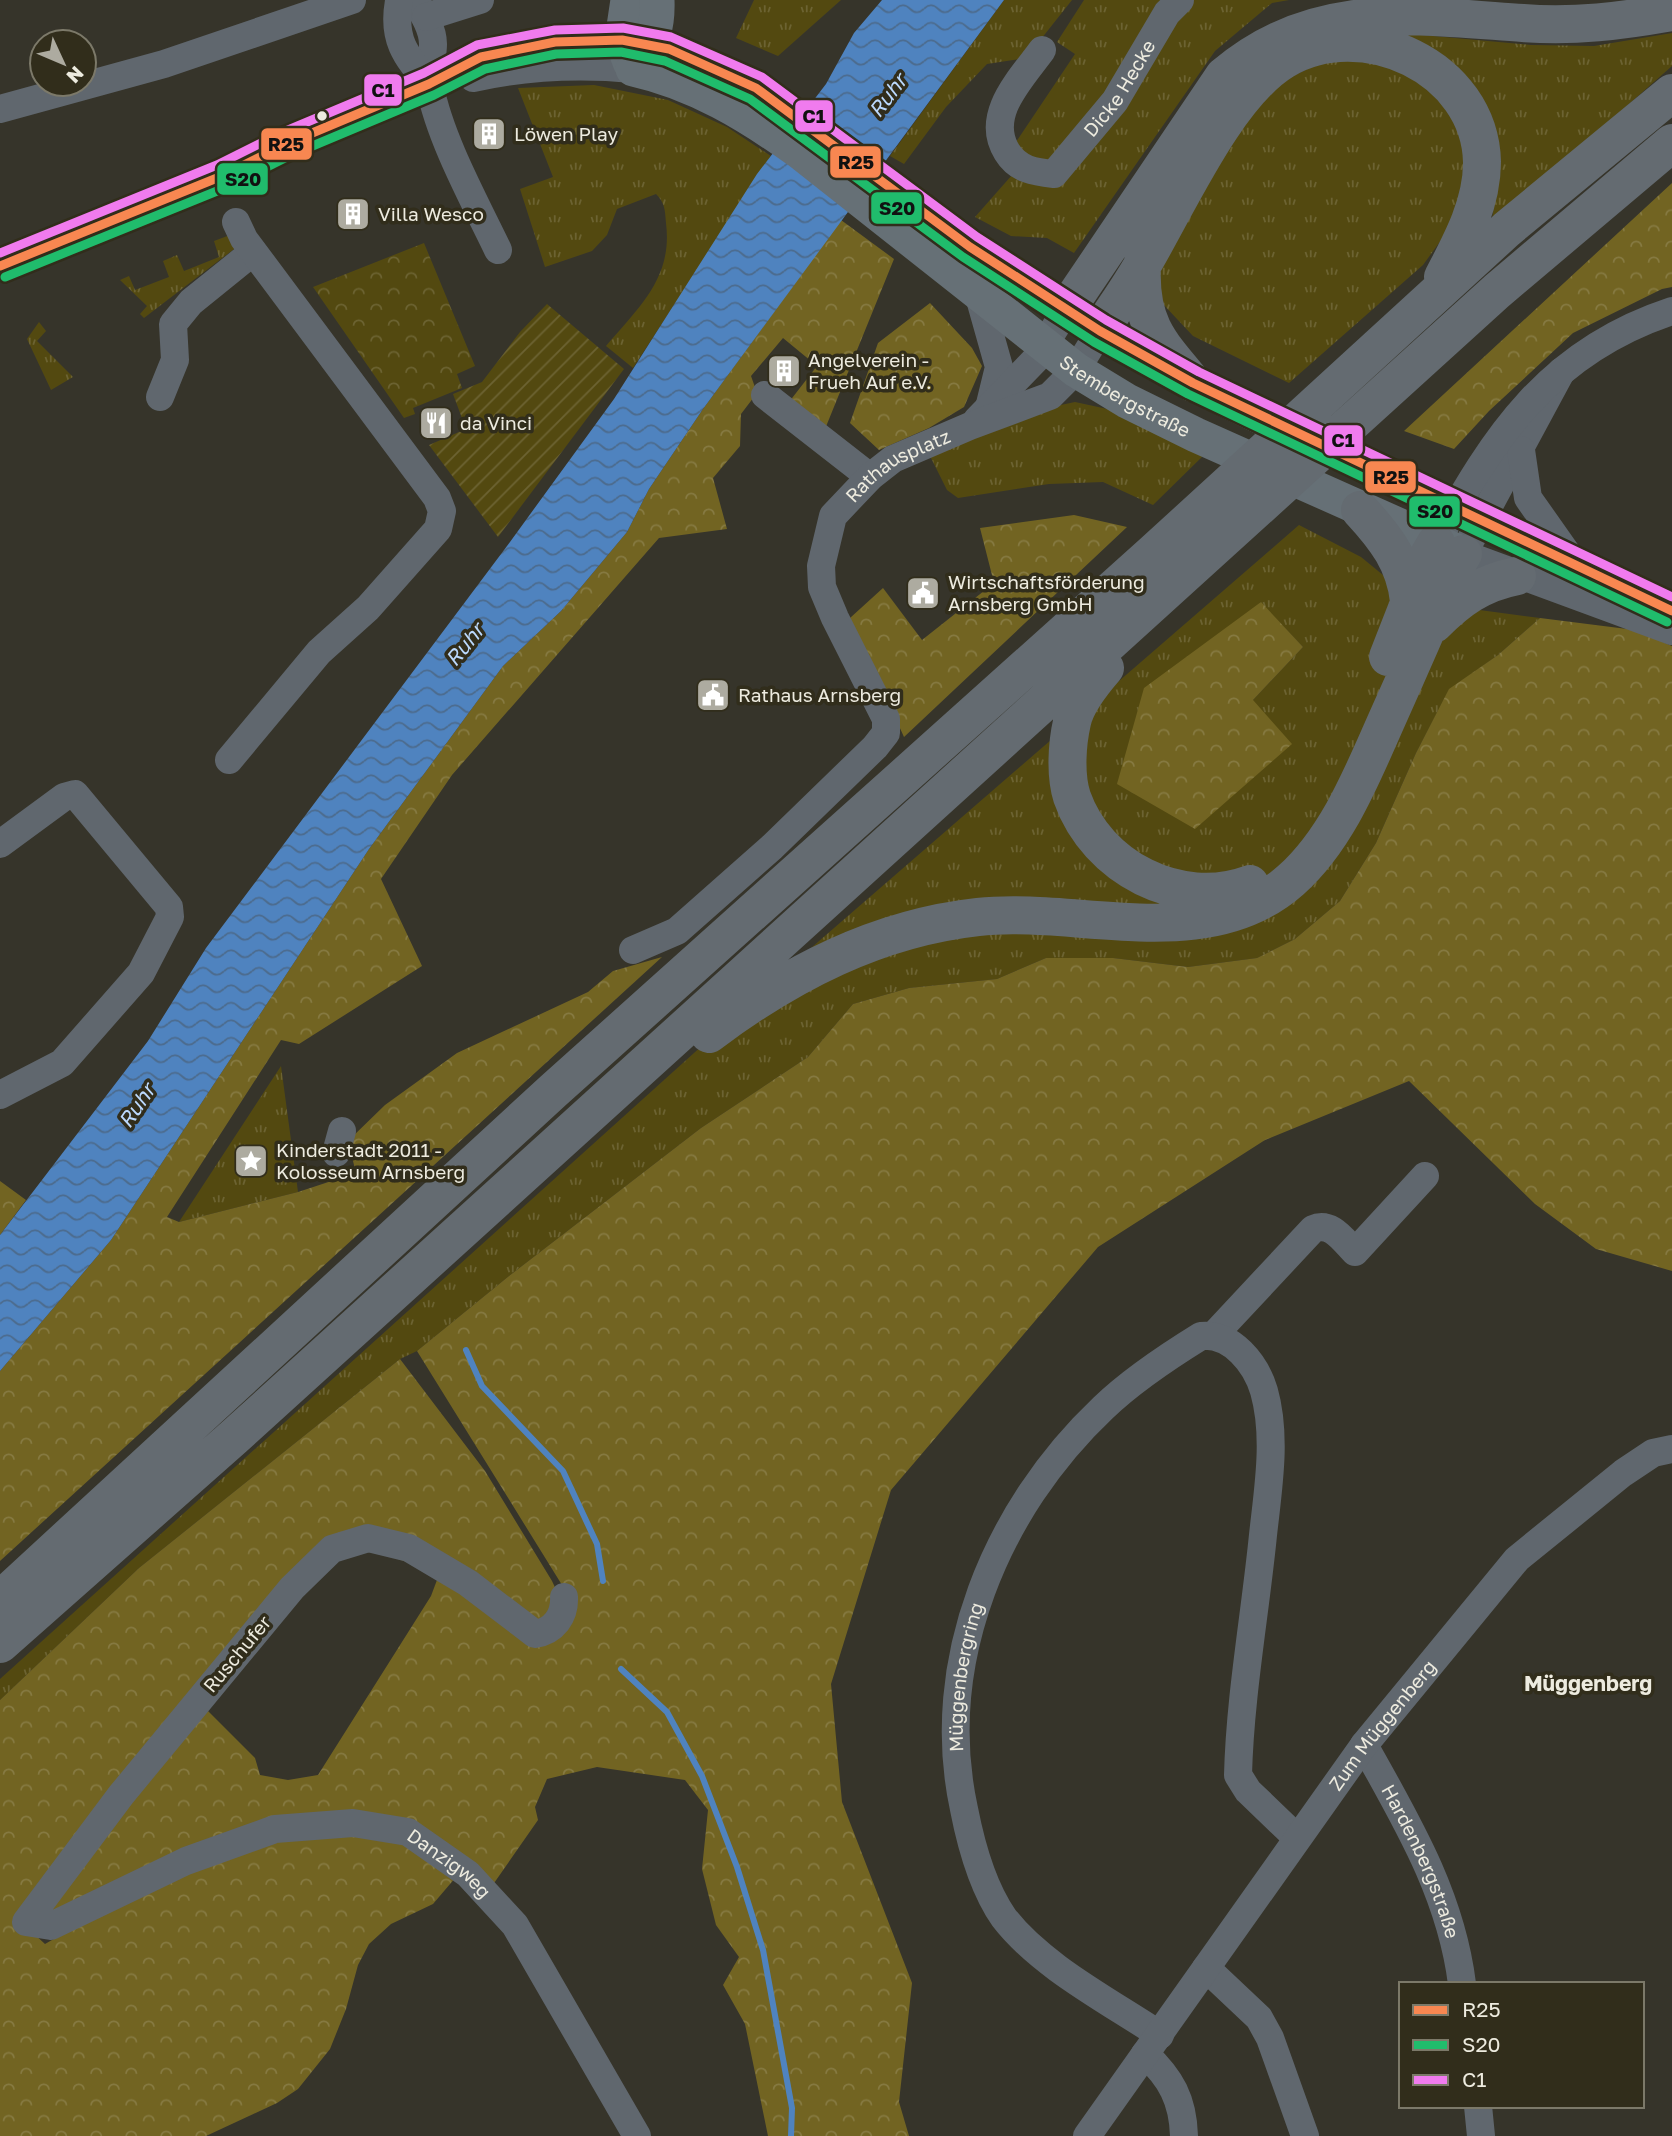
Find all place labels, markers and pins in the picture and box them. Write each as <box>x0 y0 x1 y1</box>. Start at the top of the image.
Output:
unlabelled marker <box>315 109 329 123</box>
building icon: Löwen Play <box>470 115 508 153</box>
place label: Löwen Play <box>514 122 618 145</box>
building icon: Villa Wesco <box>334 195 372 233</box>
place label: Villa Wesco <box>378 202 484 225</box>
place label: Angelverein - Frueh Auf e.V. <box>808 348 932 393</box>
building icon: Angelverein - Frueh Auf e.V. <box>765 352 803 390</box>
restaurant icon: da Vinci <box>417 404 455 442</box>
place label: da Vinci <box>460 411 532 434</box>
place label: Wirtschaftsförderung Arnsberg GmbH <box>948 570 1145 615</box>
public building icon: Wirtschaftsförderung Arnsberg GmbH <box>904 574 942 612</box>
public building icon: Rathaus Arnsberg <box>694 676 732 714</box>
place label: Rathaus Arnsberg <box>738 683 901 706</box>
place label: Kinderstadt 2011 - Kolosseum Arnsberg <box>276 1138 465 1183</box>
place icon: Kinderstadt 2011 - Kolosseum Arnsberg <box>232 1142 270 1180</box>

